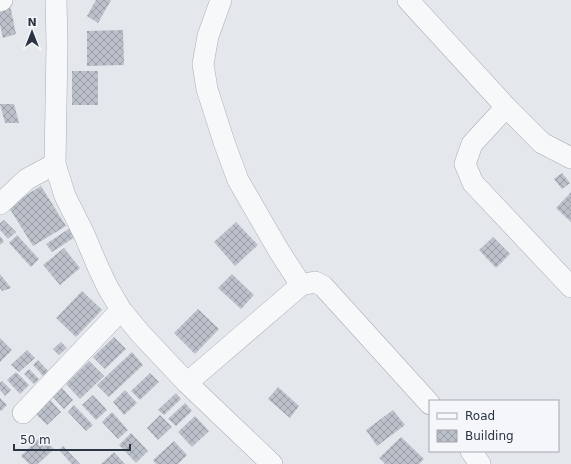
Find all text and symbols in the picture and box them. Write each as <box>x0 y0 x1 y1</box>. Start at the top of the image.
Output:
north arrow <box>12 12 52 52</box>
text: N <box>27 16 37 29</box>
legend <box>429 400 559 452</box>
text: Road <box>465 409 495 423</box>
scale bar <box>14 426 130 452</box>
text: Building <box>465 429 514 443</box>
text: 50 m <box>20 433 51 447</box>

